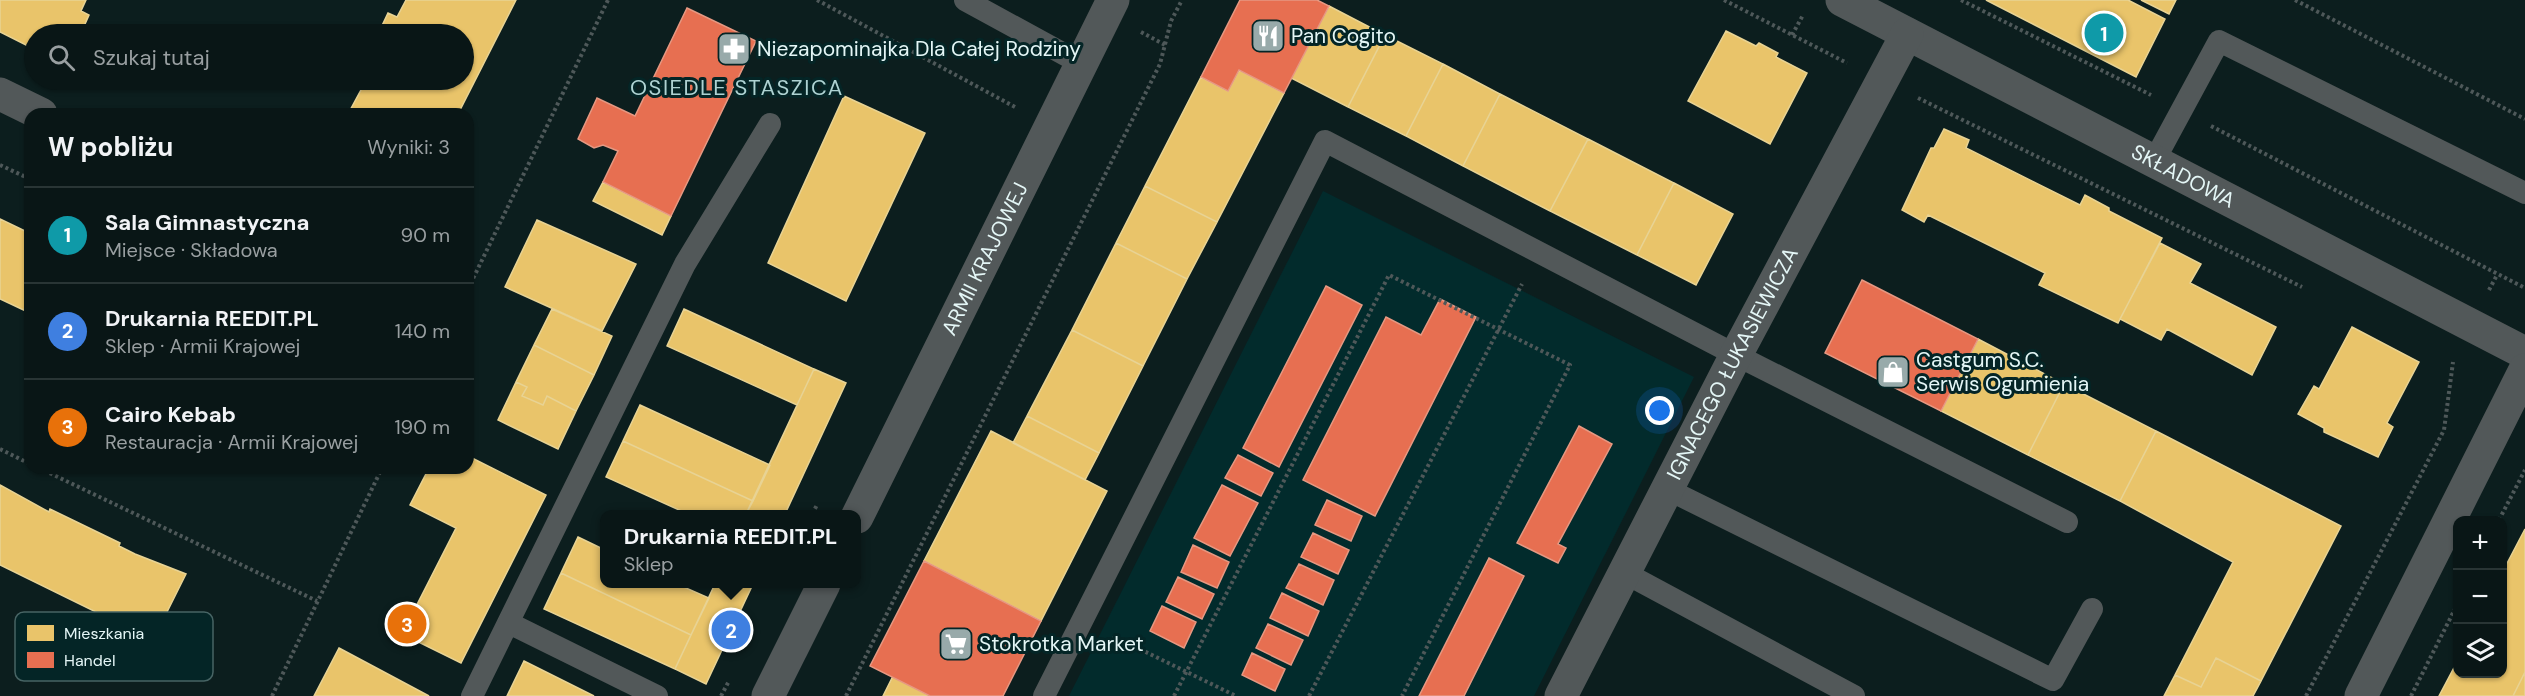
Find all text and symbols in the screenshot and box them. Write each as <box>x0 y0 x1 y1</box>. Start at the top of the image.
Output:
pin: 1 <box>2084 10 2124 56</box>
restaurant icon: Pan Cogito <box>1250 18 1286 54</box>
place label: Pan Cogito <box>1291 22 1396 50</box>
search box <box>24 24 474 90</box>
pharmacy icon: Niezapominajka Dla Całej Rodziny <box>716 31 752 67</box>
place label: Niezapominajka Dla Całej Rodziny <box>757 35 1081 63</box>
icon: search <box>45 41 78 74</box>
text: Szukaj tutaj <box>93 43 210 72</box>
district label: OSIEDLE STASZICA <box>630 73 844 102</box>
text: W pobliżu <box>48 130 173 164</box>
text: Wyniki: 3 <box>367 134 450 160</box>
street label: SKŁADOWA <box>2126 138 2240 215</box>
street label: ARMII KRAJOWEJ <box>935 178 1034 340</box>
text: Sala Gimnastyczna <box>105 208 309 237</box>
text: 1 <box>64 222 71 248</box>
text: 90 m <box>401 222 450 248</box>
text: Miejsce · Składowa <box>105 237 278 263</box>
street label: IGNACEGO ŁUKASIEWICZA <box>1660 242 1805 485</box>
text: Drukarnia REEDIT.PL <box>105 304 319 333</box>
text: 2 <box>62 318 73 344</box>
text: 140 m <box>395 318 450 344</box>
text: Sklep · Armii Krajowej <box>105 333 300 359</box>
place label: Castgum S.C. Serwis Ogumienia <box>1916 346 2089 398</box>
shop icon: Castgum S.C. Serwis Ogumienia <box>1875 354 1911 390</box>
your location <box>1645 396 1674 425</box>
text: Cairo Kebab <box>105 400 236 429</box>
text: 3 <box>61 414 74 440</box>
text: 190 m <box>394 414 450 440</box>
text: Restauracja · Armii Krajowej <box>105 429 358 455</box>
popup <box>600 510 861 588</box>
map controls <box>2453 516 2507 678</box>
button: + <box>2453 516 2507 570</box>
text: Drukarnia REEDIT.PL <box>624 522 837 551</box>
text: Sklep <box>624 551 674 577</box>
button: − <box>2453 570 2507 624</box>
pin: 3 <box>388 602 426 646</box>
pin: 2 <box>712 608 750 652</box>
legend <box>15 612 213 681</box>
text: Mieszkania <box>64 623 144 644</box>
button: layers <box>2453 624 2507 678</box>
supermarket icon: Stokrotka Market <box>938 626 974 662</box>
place label: Stokrotka Market <box>979 630 1144 658</box>
text: Handel <box>64 650 115 671</box>

